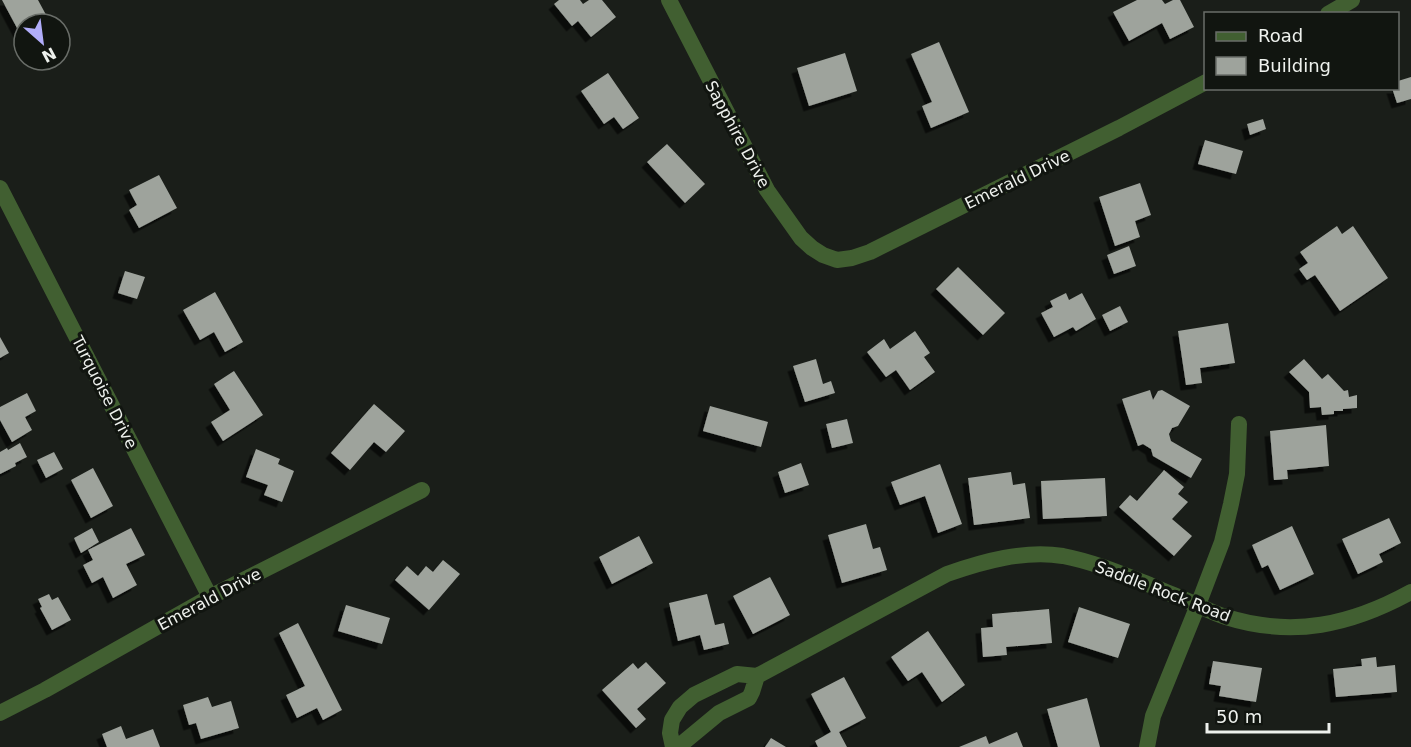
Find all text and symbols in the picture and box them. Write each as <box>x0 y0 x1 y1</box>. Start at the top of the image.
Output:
north arrow <box>12 12 72 72</box>
legend <box>1204 12 1399 90</box>
text: Road <box>1258 25 1303 46</box>
text: N <box>38 43 59 66</box>
text: Building <box>1258 55 1331 76</box>
street label: Sapphire Drive <box>701 77 774 191</box>
street label: Emerald Drive <box>962 146 1073 213</box>
street label: Turquoise Drive <box>67 332 141 452</box>
street label: Saddle Rock Road <box>1093 557 1233 626</box>
street label: Emerald Drive <box>154 564 264 635</box>
scale bar <box>1207 696 1328 734</box>
text: 50 m <box>1216 706 1262 727</box>

